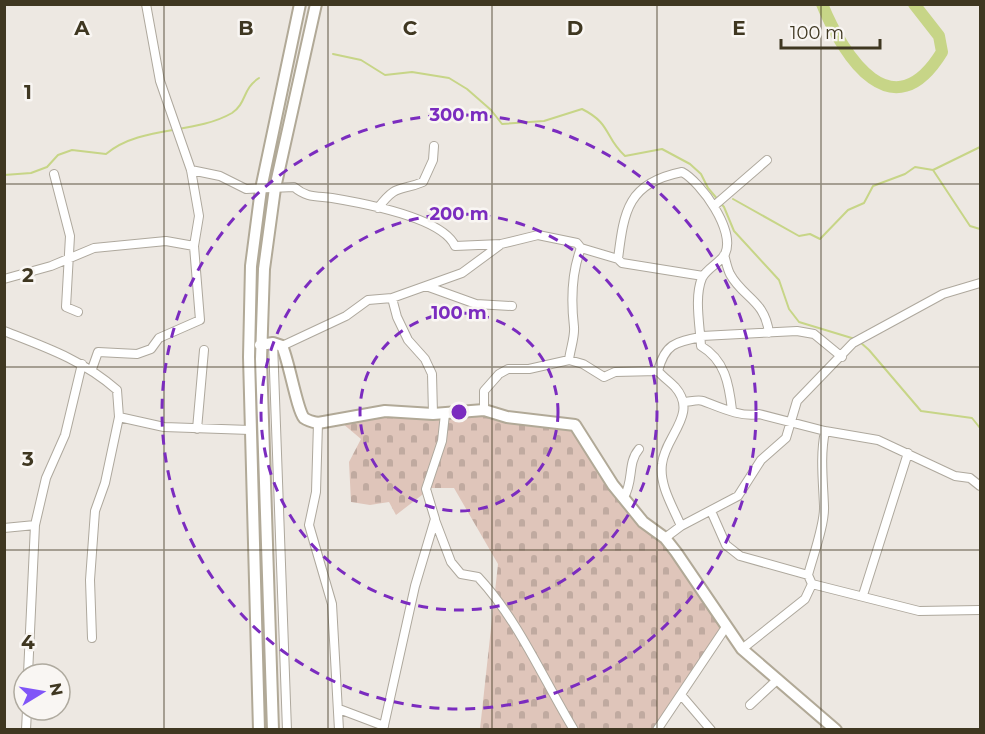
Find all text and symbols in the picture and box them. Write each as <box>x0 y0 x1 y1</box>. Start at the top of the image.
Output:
scale bar <box>781 12 880 50</box>
text: A <box>73 16 90 40</box>
text: B <box>238 16 254 40</box>
text: C <box>403 16 418 40</box>
text: D <box>567 16 583 40</box>
text: E <box>732 16 746 40</box>
text: 100 m <box>790 22 844 44</box>
text: 1 <box>24 80 32 104</box>
text: 300 m <box>428 104 489 126</box>
text: 200 m <box>429 203 489 225</box>
text: 2 <box>22 263 34 287</box>
text: 100 m <box>431 302 487 324</box>
centre of rings <box>449 402 469 422</box>
text: 3 <box>21 447 34 471</box>
text: 4 <box>21 630 35 654</box>
north arrow <box>12 662 72 722</box>
text: N <box>46 681 67 697</box>

